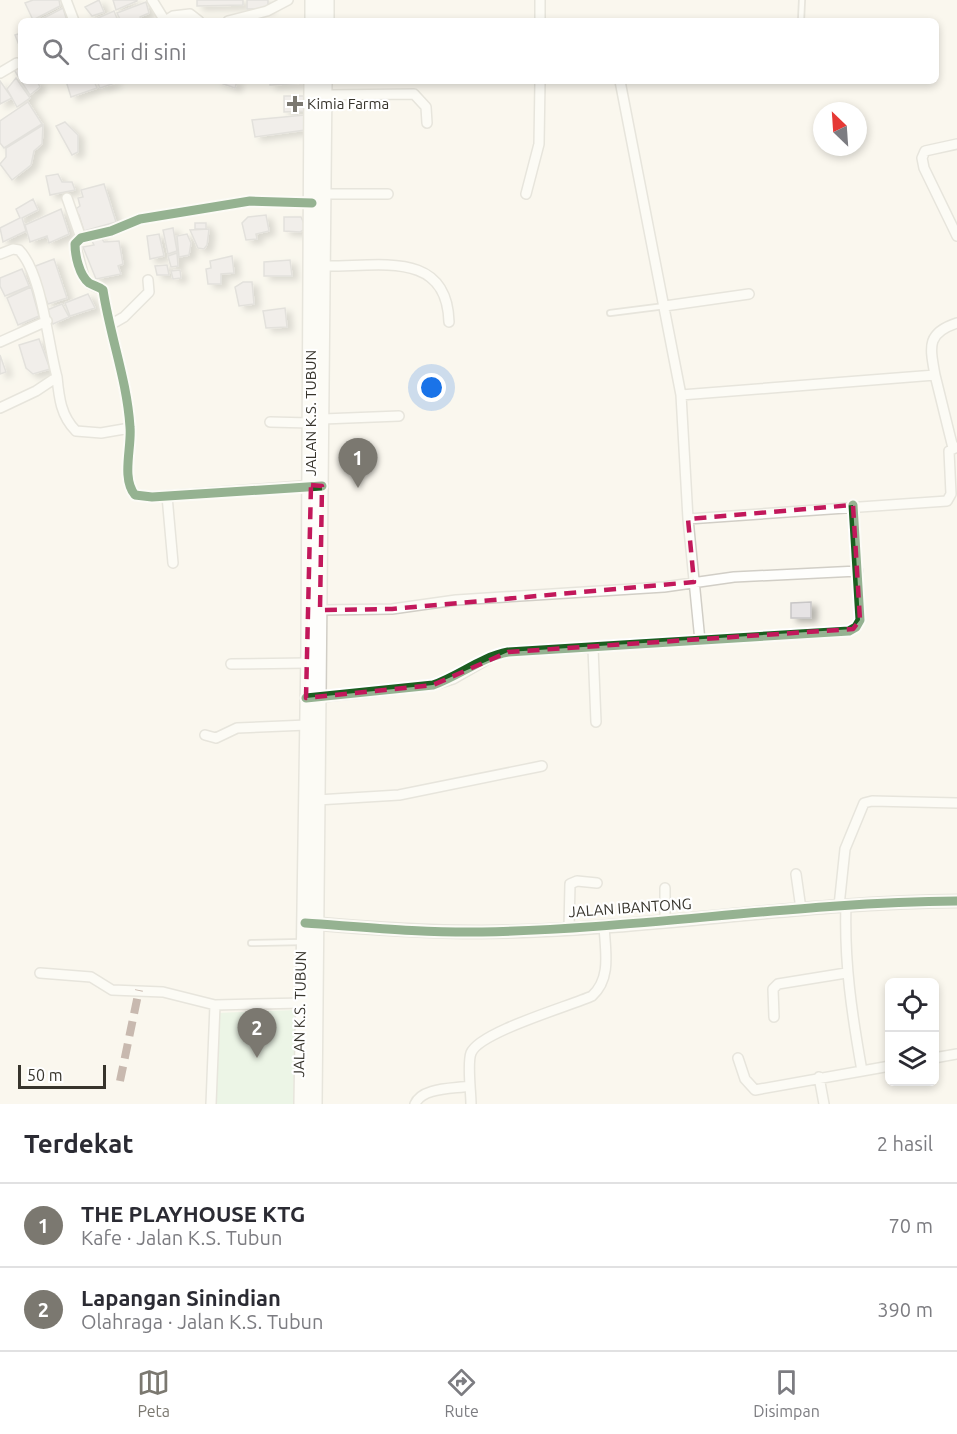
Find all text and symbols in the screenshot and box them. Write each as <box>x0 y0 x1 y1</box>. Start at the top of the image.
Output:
search box <box>18 18 939 84</box>
icon: search <box>39 35 72 68</box>
text: Cari di sini <box>87 39 187 64</box>
place label: Kimia Farma <box>307 95 389 112</box>
marker: Kimia Farma <box>288 97 302 111</box>
north arrow <box>813 102 867 156</box>
street label: JALAN K.S. TUBUN <box>302 350 319 476</box>
your location <box>417 373 446 402</box>
pin: 1 <box>338 438 378 488</box>
street label: JALAN IBANTONG <box>568 895 692 920</box>
street label: JALAN K.S. TUBUN <box>290 951 309 1077</box>
map controls <box>885 978 939 1086</box>
button: locate <box>885 978 939 1032</box>
pin: 2 <box>238 1008 276 1058</box>
button: layers <box>885 1032 939 1086</box>
scale bar <box>18 1062 106 1090</box>
text: 50 m <box>27 1066 63 1084</box>
text: Terdekat <box>24 1129 134 1158</box>
text: 2 hasil <box>877 1132 933 1155</box>
text: THE PLAYHOUSE KTG <box>81 1201 305 1226</box>
text: 1 <box>38 1214 49 1237</box>
text: 70 m <box>889 1214 933 1237</box>
text: Kafe · Jalan K.S. Tubun <box>81 1226 282 1249</box>
text: Lapangan Sinindian <box>81 1285 281 1310</box>
text: 2 <box>38 1298 49 1321</box>
text: 390 m <box>877 1298 933 1321</box>
text: Olahraga · Jalan K.S. Tubun <box>81 1310 323 1333</box>
tab: Peta <box>137 1366 170 1420</box>
tab: Rute <box>445 1366 479 1420</box>
tab: Disimpan <box>753 1366 820 1420</box>

